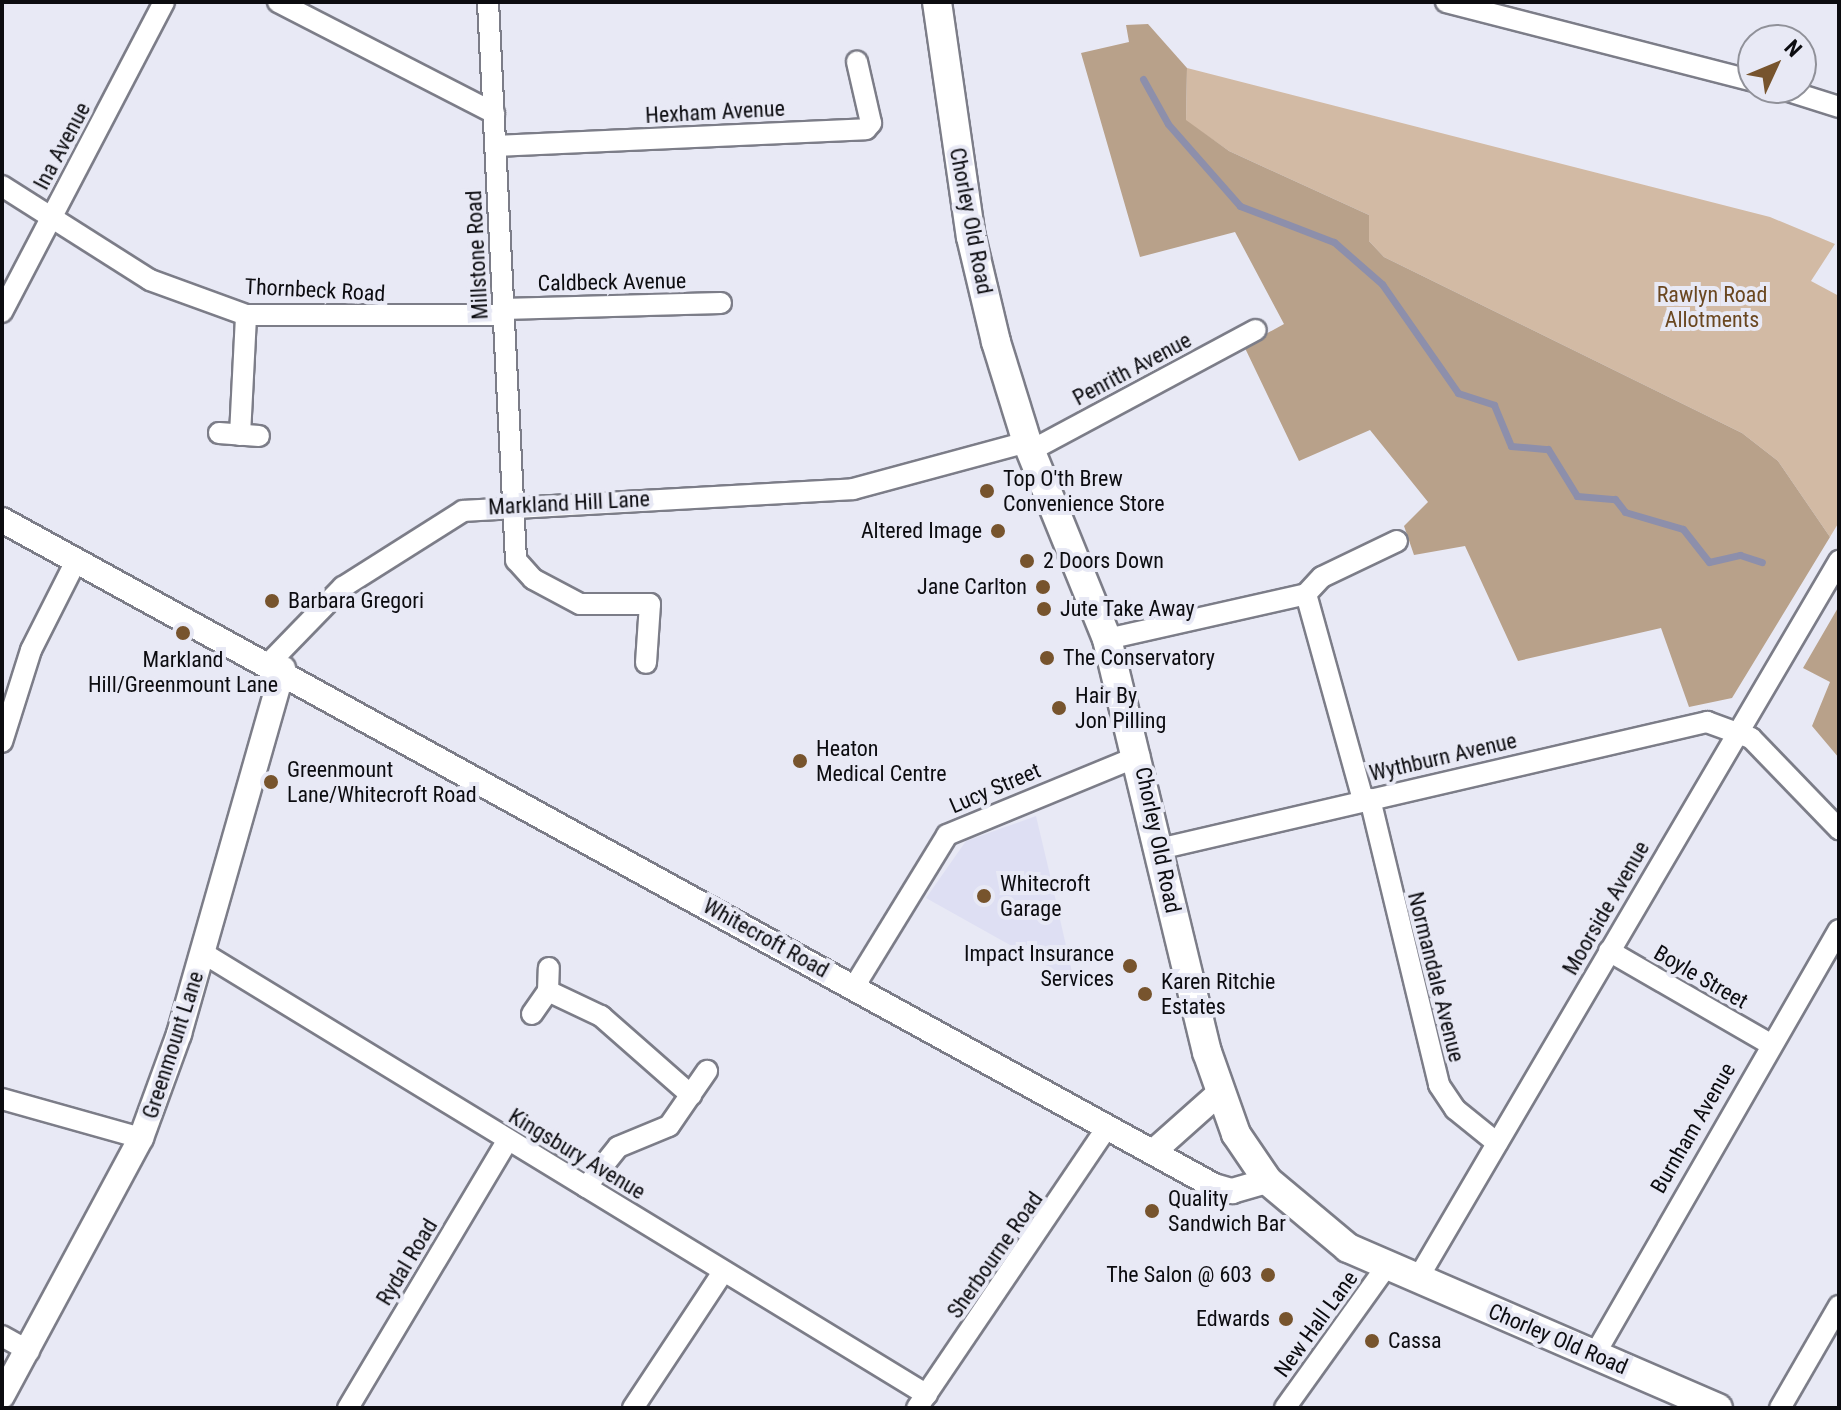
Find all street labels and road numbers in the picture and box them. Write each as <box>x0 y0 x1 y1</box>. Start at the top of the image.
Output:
street label: Hexham Avenue <box>645 95 785 129</box>
street label: Ina Avenue <box>28 98 96 194</box>
street label: Chorley Old Road <box>944 146 998 296</box>
street label: Millstone Road <box>460 190 494 320</box>
street label: Caldbeck Avenue <box>537 268 687 296</box>
street label: Thornbeck Road <box>244 273 386 307</box>
street label: Penrith Avenue <box>1068 327 1196 411</box>
street label: Markland Hill Lane <box>488 486 650 520</box>
street label: Wythburn Avenue <box>1367 727 1519 787</box>
street label: Lucy Street <box>945 757 1045 819</box>
street label: Chorley Old Road <box>1130 765 1186 915</box>
street label: Moorside Avenue <box>1557 836 1655 980</box>
street label: Normandale Avenue <box>1402 889 1470 1065</box>
street label: Whitecroft Road <box>699 893 833 983</box>
street label: Boyle Street <box>1649 940 1753 1014</box>
street label: Greenmount Lane <box>137 968 209 1122</box>
street label: Burnham Avenue <box>1645 1058 1741 1198</box>
street label: Kingsbury Avenue <box>504 1103 650 1205</box>
street label: Sherbourne Road <box>942 1187 1048 1323</box>
street label: Rydal Road <box>371 1214 443 1310</box>
street label: New Hall Lane <box>1269 1266 1363 1382</box>
street label: Chorley Old Road <box>1484 1298 1632 1380</box>

